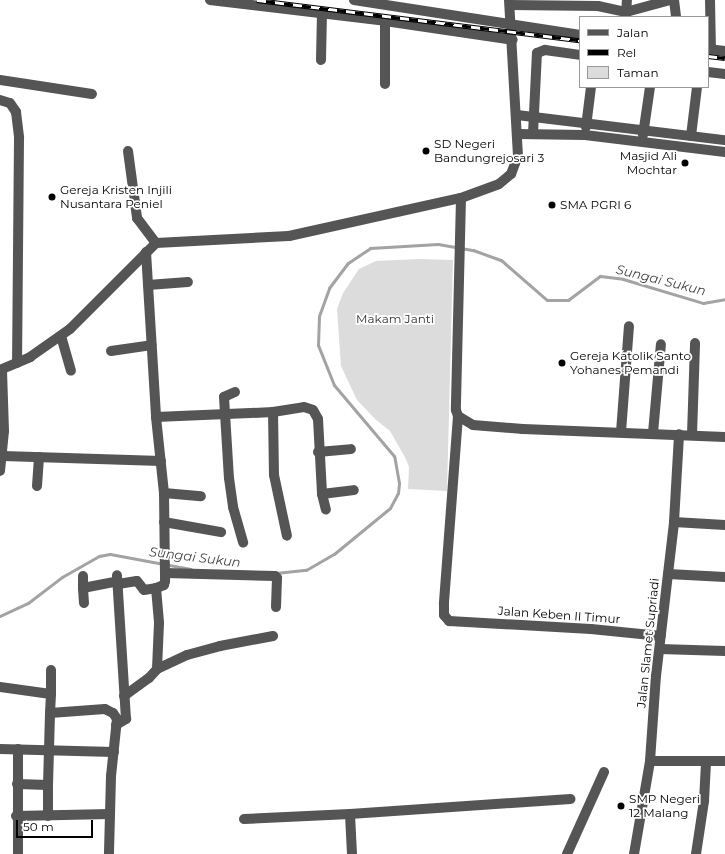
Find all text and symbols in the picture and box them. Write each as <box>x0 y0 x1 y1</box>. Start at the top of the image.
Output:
legend <box>579 16 709 88</box>
text: Jalan <box>617 25 649 40</box>
text: Rel <box>617 45 636 60</box>
text: Taman <box>617 65 659 80</box>
place label: SD Negeri Bandungrejosari 3 <box>434 137 544 165</box>
marker: SD Negeri Bandungrejosari 3 <box>421 146 431 156</box>
place label: Masjid Ali Mochtar <box>620 149 677 177</box>
marker: Masjid Ali Mochtar <box>680 158 690 168</box>
place label: Gereja Kristen Injili Nusantara Peniel <box>60 183 172 211</box>
marker: Gereja Kristen Injili Nusantara Peniel <box>47 192 57 202</box>
place label: SMA PGRI 6 <box>560 198 631 212</box>
marker: SMA PGRI 6 <box>547 200 557 210</box>
water label: Sungai Sukun <box>614 261 708 299</box>
park label: Makam Janti <box>356 312 434 326</box>
place label: Gereja Katolik Santo Yohanes Pemandi <box>570 349 691 377</box>
marker: Gereja Katolik Santo Yohanes Pemandi <box>557 358 567 368</box>
water label: Sungai Sukun <box>148 544 242 570</box>
street label: Jalan Slamet Supriadi <box>634 577 662 709</box>
street label: Jalan Keben II Timur <box>497 604 621 626</box>
place label: SMP Negeri 12 Malang <box>629 792 700 820</box>
marker: SMP Negeri 12 Malang <box>616 801 626 811</box>
scale bar <box>18 812 95 838</box>
text: 50 m <box>23 819 54 834</box>

